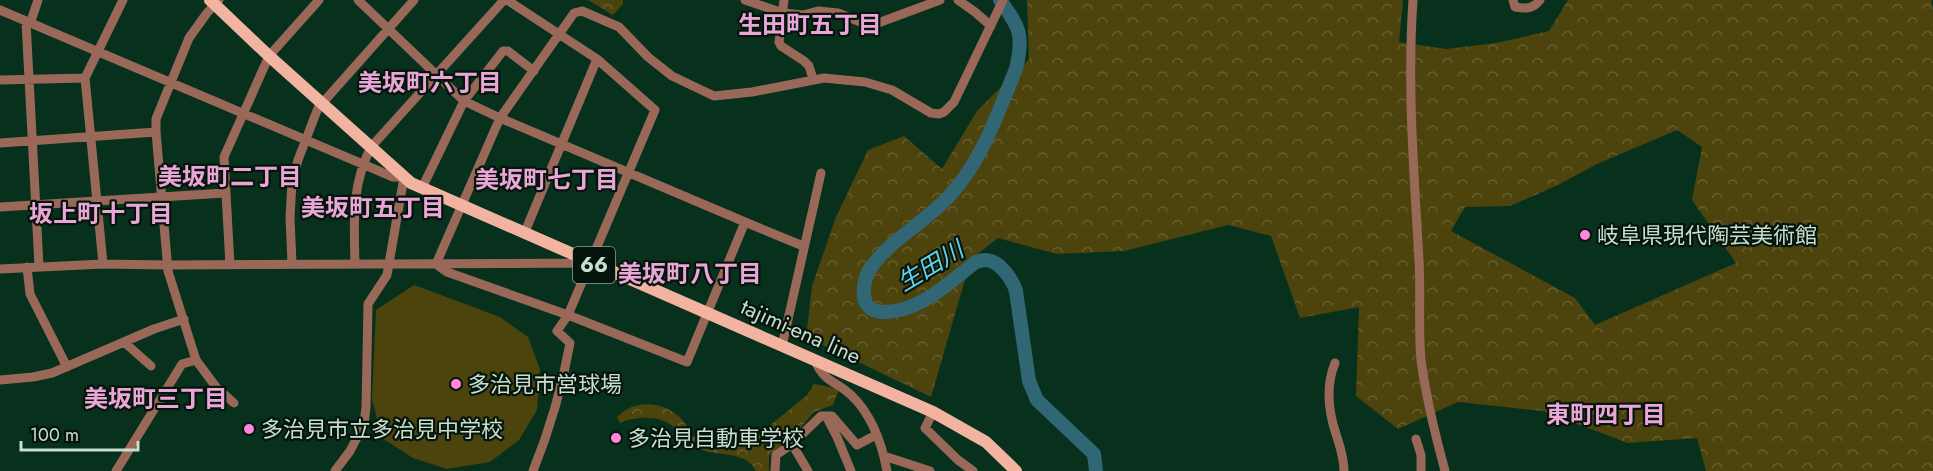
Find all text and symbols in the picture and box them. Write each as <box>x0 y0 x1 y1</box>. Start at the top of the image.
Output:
district label: 生田町五丁目 <box>738 7 882 42</box>
district label: 美坂町六丁目 <box>358 65 502 100</box>
district label: 美坂町二丁目 <box>158 159 302 194</box>
district label: 美坂町七丁目 <box>475 162 619 197</box>
district label: 美坂町五丁目 <box>301 190 445 225</box>
district label: 坂上町十丁目 <box>29 196 173 231</box>
place label: 岐阜県現代陶芸美術館 <box>1597 219 1817 251</box>
marker: 岐阜県現代陶芸美術館 <box>1578 228 1592 242</box>
water label: 生田川 <box>890 231 972 300</box>
road number: 66 <box>573 247 615 283</box>
district label: 美坂町八丁目 <box>618 256 762 291</box>
street label: tajimi-ena line <box>736 290 866 372</box>
place label: 多治見市営球場 <box>468 368 622 400</box>
marker: 多治見市営球場 <box>449 377 463 391</box>
district label: 美坂町三丁目 <box>84 381 228 416</box>
district label: 東町四丁目 <box>1546 397 1666 432</box>
place label: 多治見市立多治見中学校 <box>261 413 503 445</box>
scale bar <box>21 414 138 452</box>
text: 100 m <box>30 422 79 448</box>
marker: 多治見市立多治見中学校 <box>242 422 256 436</box>
place label: 多治見自動車学校 <box>628 422 804 454</box>
marker: 多治見自動車学校 <box>609 431 623 445</box>

